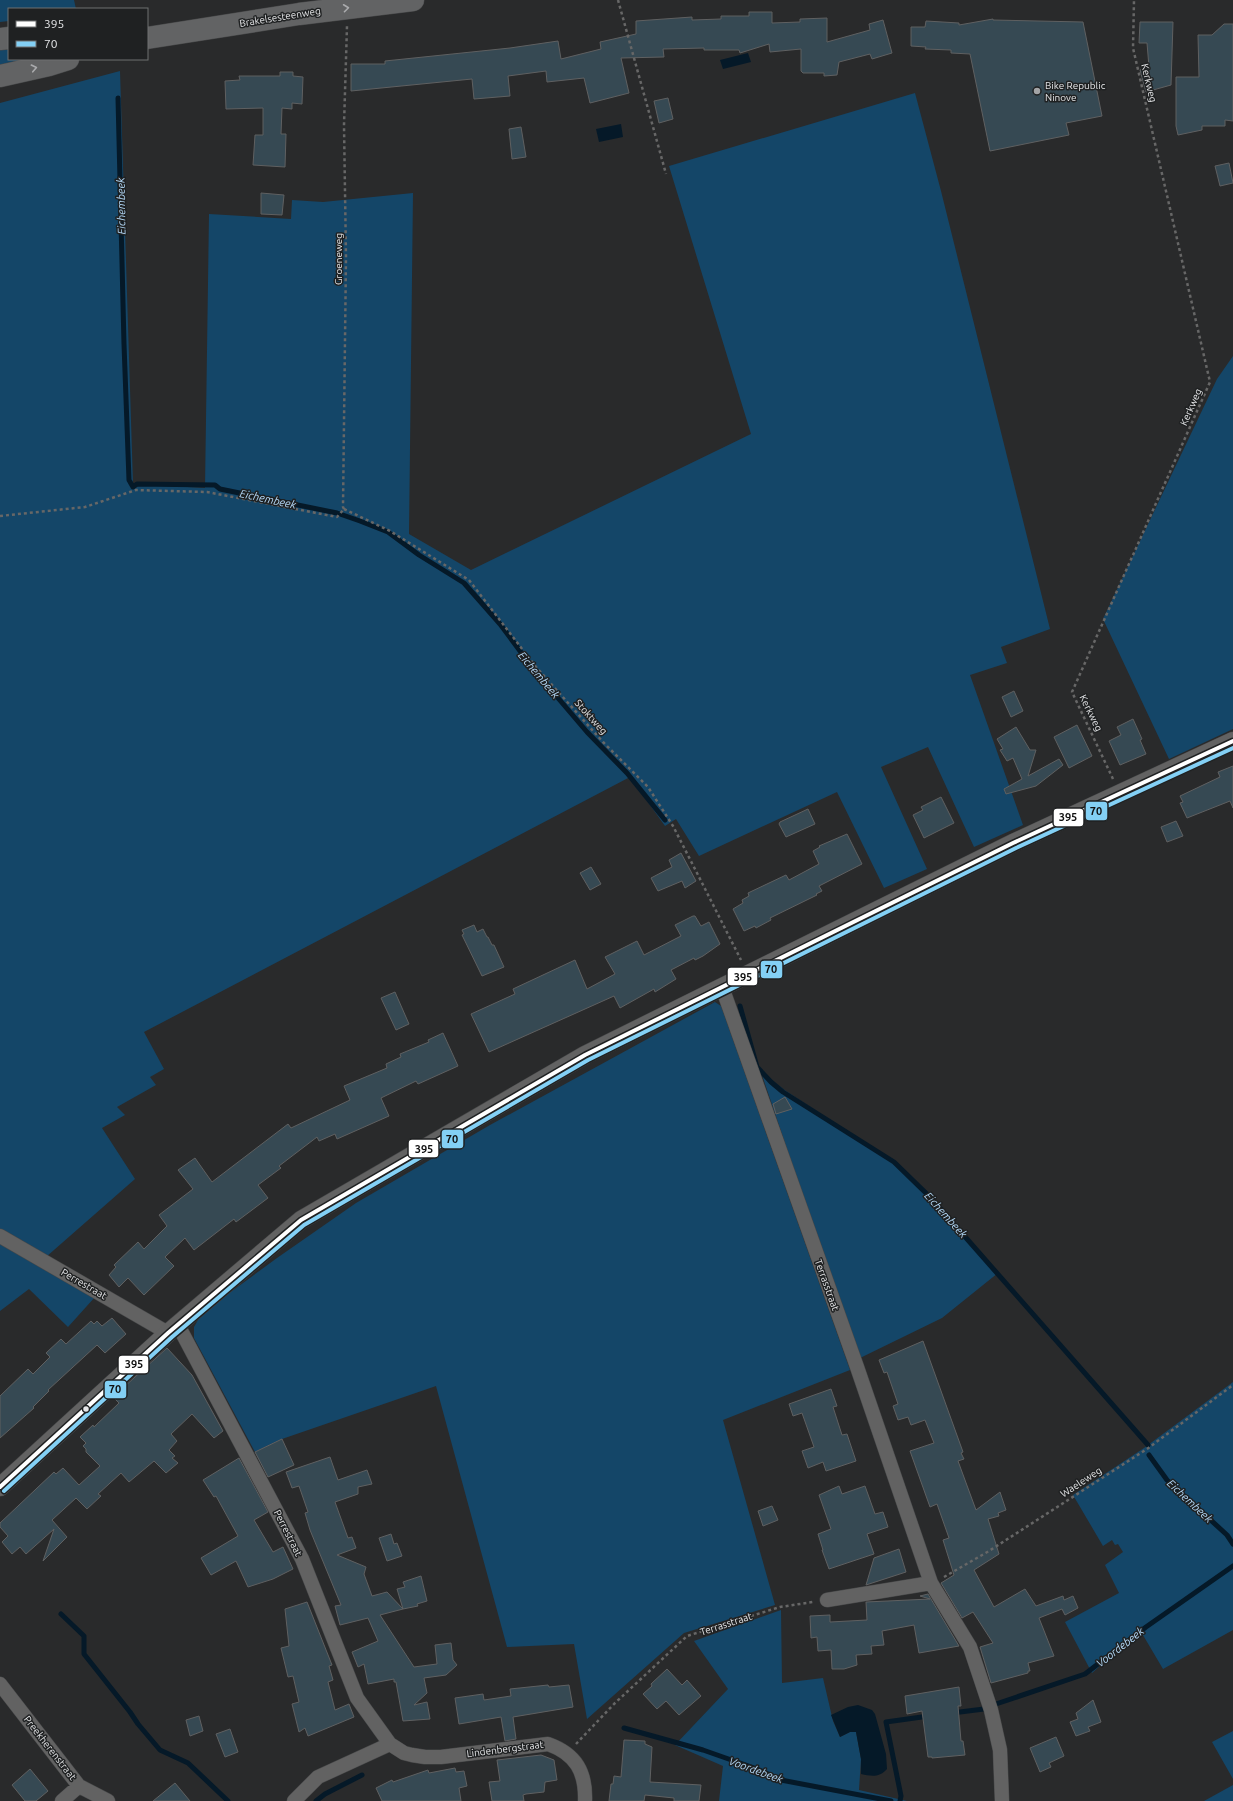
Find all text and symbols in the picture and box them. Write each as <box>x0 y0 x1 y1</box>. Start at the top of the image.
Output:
one-way arrow <box>343 4 349 13</box>
street label: Brakelsesteenweg <box>239 5 321 29</box>
legend <box>8 8 148 60</box>
text: 395 <box>44 17 64 30</box>
text: 70 <box>44 37 58 50</box>
street label: Kerkweg <box>1139 63 1159 103</box>
one-way arrow <box>31 65 37 73</box>
place label: Bike Republic Ninove <box>1045 80 1106 103</box>
marker: Bike Republic Ninove <box>1032 86 1042 96</box>
water label: Eichembeek <box>114 177 127 235</box>
street label: Groeneweg <box>333 233 344 285</box>
street label: Kerkweg <box>1178 387 1204 427</box>
water label: Eichembeek <box>239 487 298 511</box>
water label: Eichembeek <box>516 649 562 701</box>
street label: Kerkweg <box>1077 693 1105 733</box>
street label: Stoktweg <box>573 697 609 737</box>
line badge: 70 <box>1085 801 1108 821</box>
text: 70 <box>1090 805 1102 817</box>
line badge: 395 <box>1053 808 1084 827</box>
text: 395 <box>1059 811 1077 823</box>
line badge: 70 <box>760 960 783 979</box>
text: 70 <box>765 963 777 975</box>
line badge: 395 <box>727 967 758 986</box>
text: 395 <box>734 971 752 983</box>
line badge: 70 <box>441 1129 464 1149</box>
text: 70 <box>446 1133 458 1145</box>
line badge: 395 <box>408 1139 439 1158</box>
text: 395 <box>415 1143 433 1155</box>
water label: Eichembeek <box>922 1190 970 1241</box>
street label: Terrasstraat <box>813 1258 841 1312</box>
street label: Perrestraat <box>59 1267 109 1301</box>
line badge: 395 <box>118 1355 149 1374</box>
text: 395 <box>125 1358 143 1370</box>
line badge: 70 <box>104 1380 127 1399</box>
text: 70 <box>109 1383 121 1395</box>
unlabelled marker <box>81 1404 91 1414</box>
street label: Waeleweg <box>1058 1465 1104 1499</box>
water label: Eichembeek <box>1165 1477 1215 1525</box>
street label: Perrestraat <box>272 1508 304 1558</box>
street label: Terrasstraat <box>699 1610 753 1638</box>
water label: Voordebeek <box>1094 1625 1146 1669</box>
street label: Preekherenstraat <box>22 1714 78 1782</box>
street label: Lindenbergstraat <box>466 1739 544 1759</box>
water label: Voordebeek <box>727 1755 785 1785</box>

